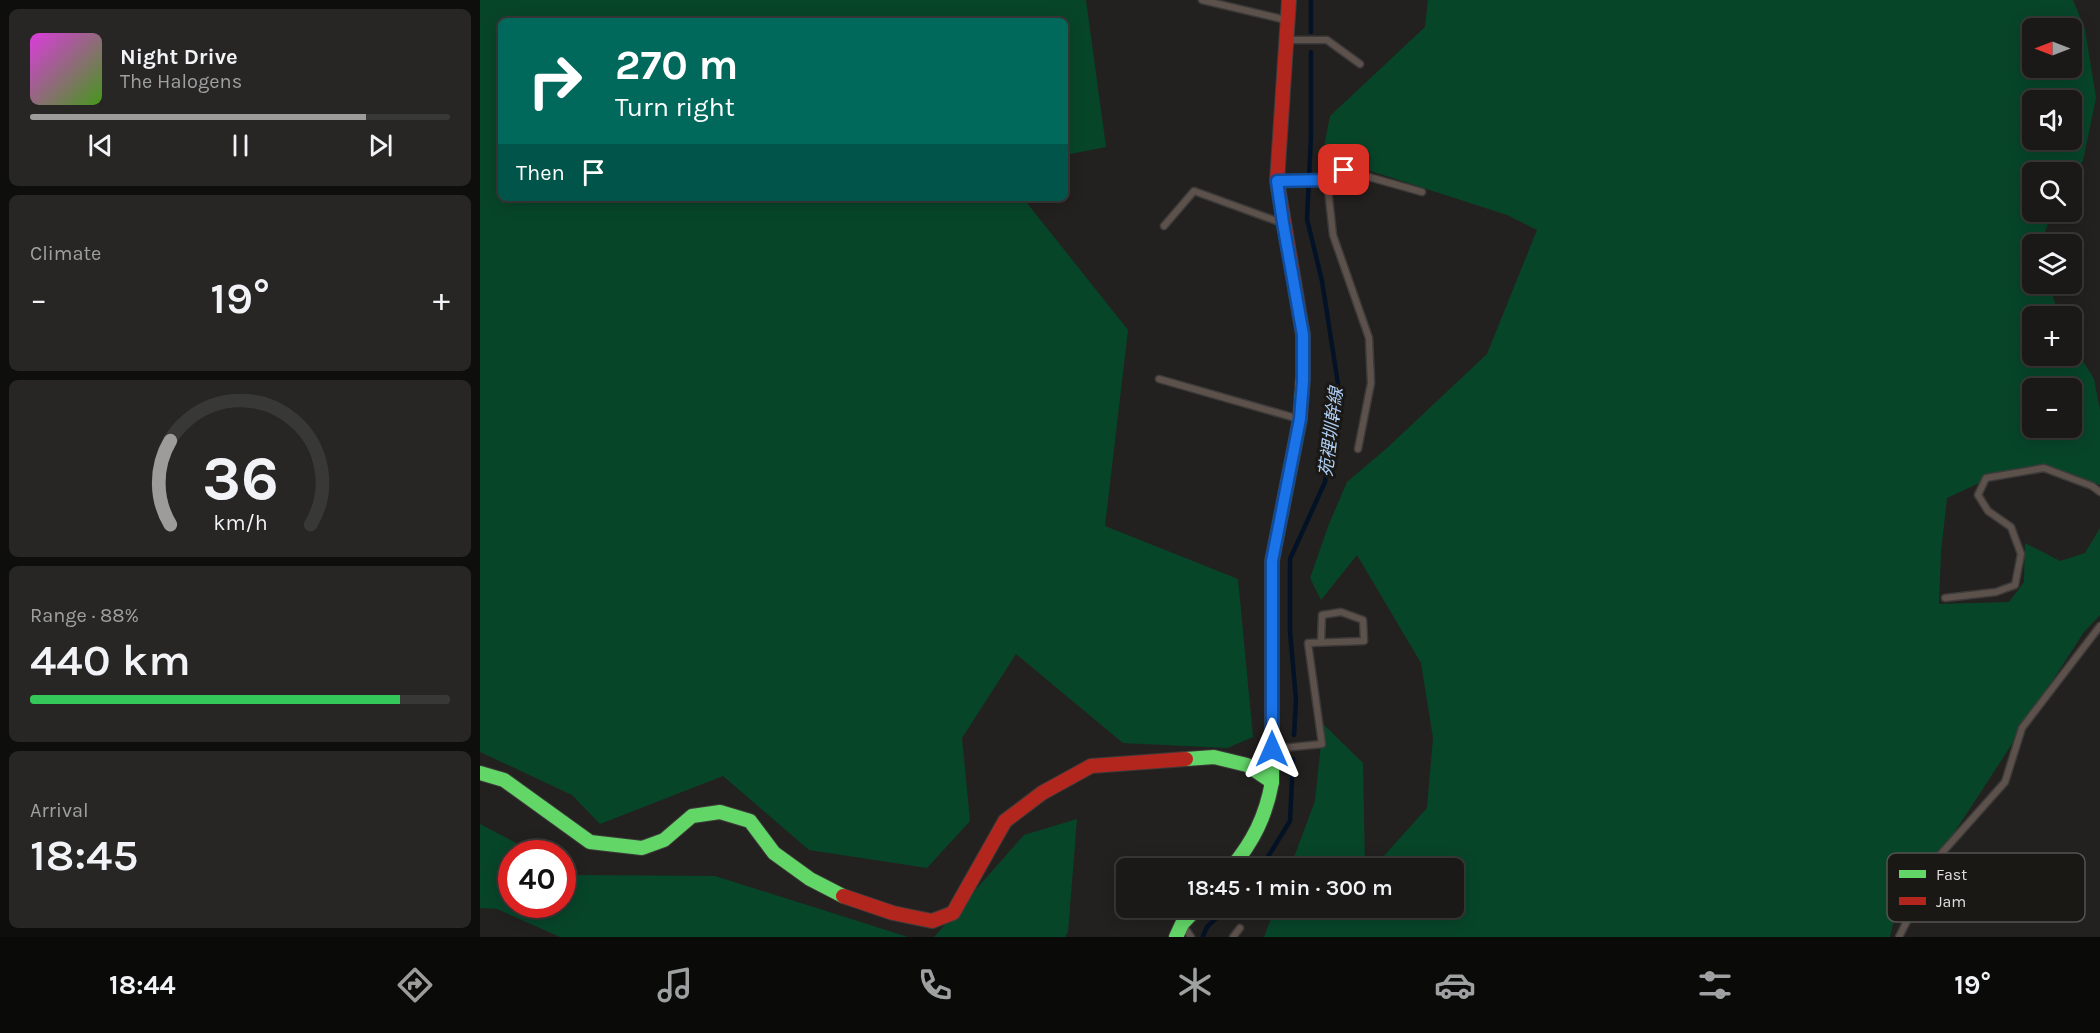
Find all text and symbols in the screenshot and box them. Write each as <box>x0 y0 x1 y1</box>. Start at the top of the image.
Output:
north arrow <box>2022 18 2082 78</box>
map controls <box>2022 18 2082 438</box>
text: 270 m <box>615 40 738 90</box>
icon: right <box>516 42 594 120</box>
text: Night Drive <box>120 44 238 70</box>
text: The Halogens <box>120 70 242 93</box>
button: sound <box>2022 90 2082 150</box>
text: Turn right <box>615 91 735 123</box>
icon: previous <box>84 129 117 162</box>
icon: pause <box>224 129 257 162</box>
icon: next <box>364 129 397 162</box>
pin <box>1318 144 1369 195</box>
icon: arrive <box>1327 153 1360 186</box>
icon: arrive <box>577 156 610 189</box>
text: Then <box>516 160 565 186</box>
button: search <box>2022 162 2082 222</box>
button: layers <box>2022 234 2082 294</box>
text: Climate <box>30 242 101 265</box>
text: 19° <box>210 272 270 324</box>
text: − <box>30 280 47 318</box>
text: + <box>433 280 450 318</box>
button: + <box>2022 306 2082 366</box>
button: − <box>2022 378 2082 438</box>
water label: 苑裡圳幹線 <box>1315 384 1348 478</box>
text: 36 <box>202 443 278 516</box>
text: km/h <box>213 511 267 536</box>
text: Range · 88% <box>30 604 139 627</box>
text: 440 km <box>30 634 191 686</box>
position arrow <box>1240 717 1304 781</box>
text: Arrival <box>30 799 89 822</box>
text: 18:45 <box>30 829 138 881</box>
speed limit sign: 40 <box>498 840 576 918</box>
legend <box>1887 853 2085 922</box>
text: Fast <box>1936 865 1967 884</box>
text: 18:45 · 1 min · 300 m <box>1187 875 1393 901</box>
text: Jam <box>1936 892 1966 911</box>
icon: directions <box>394 964 436 1006</box>
icon: music <box>654 964 696 1006</box>
icon: phone <box>914 964 956 1006</box>
icon: climate <box>1174 964 1216 1006</box>
icon: car <box>1434 964 1476 1006</box>
icon: filters <box>1694 964 1736 1006</box>
text: 18:44 <box>109 969 176 1001</box>
text: 19° <box>1954 969 1991 1001</box>

